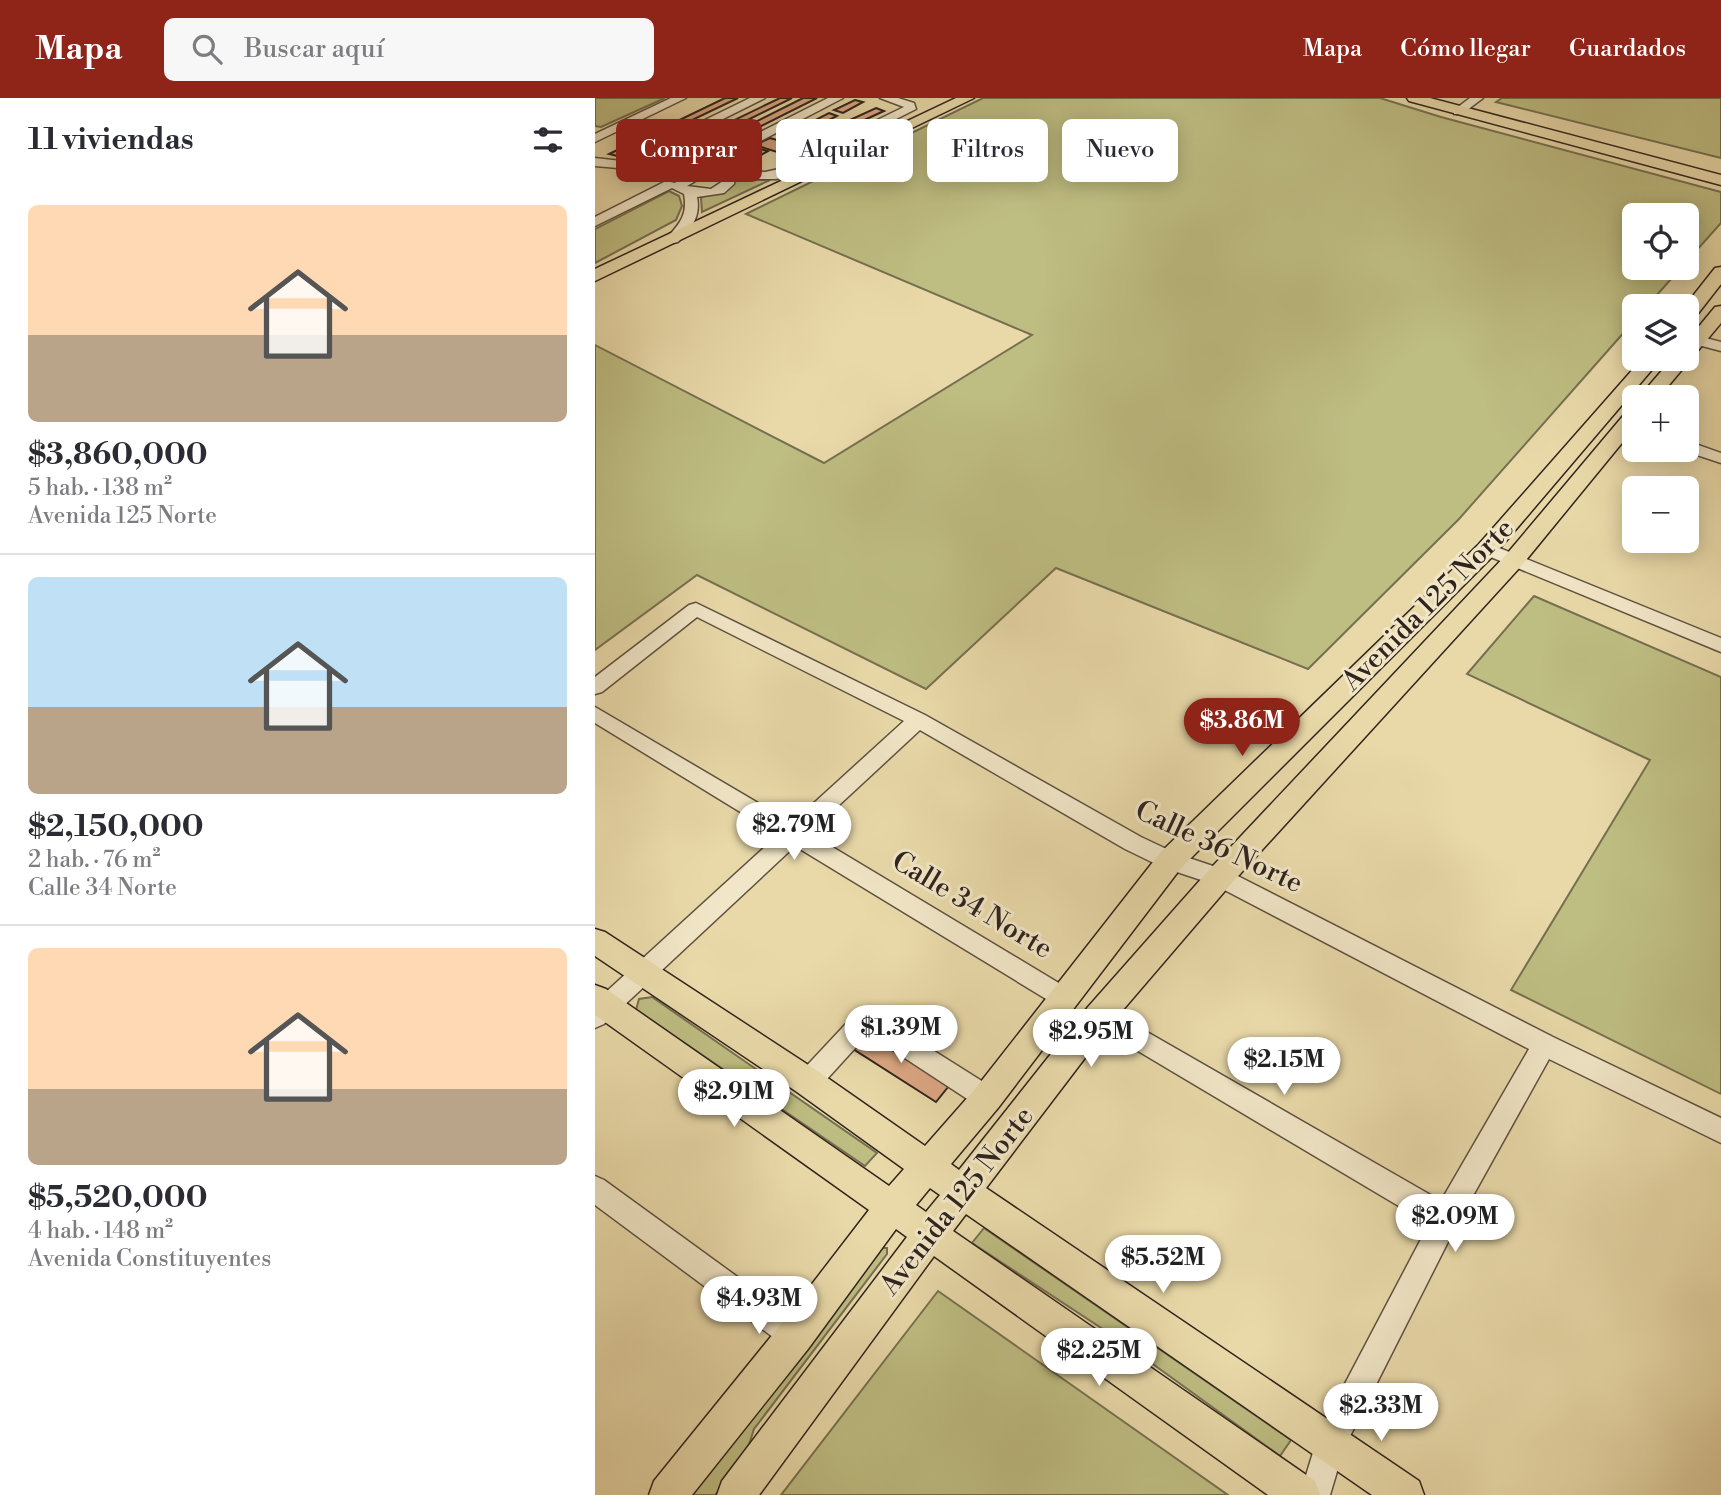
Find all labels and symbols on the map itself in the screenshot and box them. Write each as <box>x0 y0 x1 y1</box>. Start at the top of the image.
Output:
street label: Avenida 125 Norte <box>1334 511 1522 699</box>
pin: $3.86M <box>1185 698 1299 758</box>
street label: Calle 36 Norte <box>1130 793 1308 901</box>
pin: $2.79M <box>737 802 851 862</box>
street label: Calle 34 Norte <box>885 843 1059 967</box>
pin: $1.39M <box>844 1006 958 1065</box>
pin: $2.95M <box>1034 1010 1148 1069</box>
pin: $2.15M <box>1227 1038 1341 1097</box>
pin: $2.91M <box>677 1070 791 1129</box>
street label: Avenida 125 Norte <box>872 1100 1042 1303</box>
pin: $2.09M <box>1398 1194 1512 1254</box>
pin: $5.52M <box>1106 1236 1220 1295</box>
pin: $4.93M <box>702 1276 816 1336</box>
pin: $2.25M <box>1042 1328 1156 1388</box>
pin: $2.33M <box>1324 1384 1438 1443</box>

